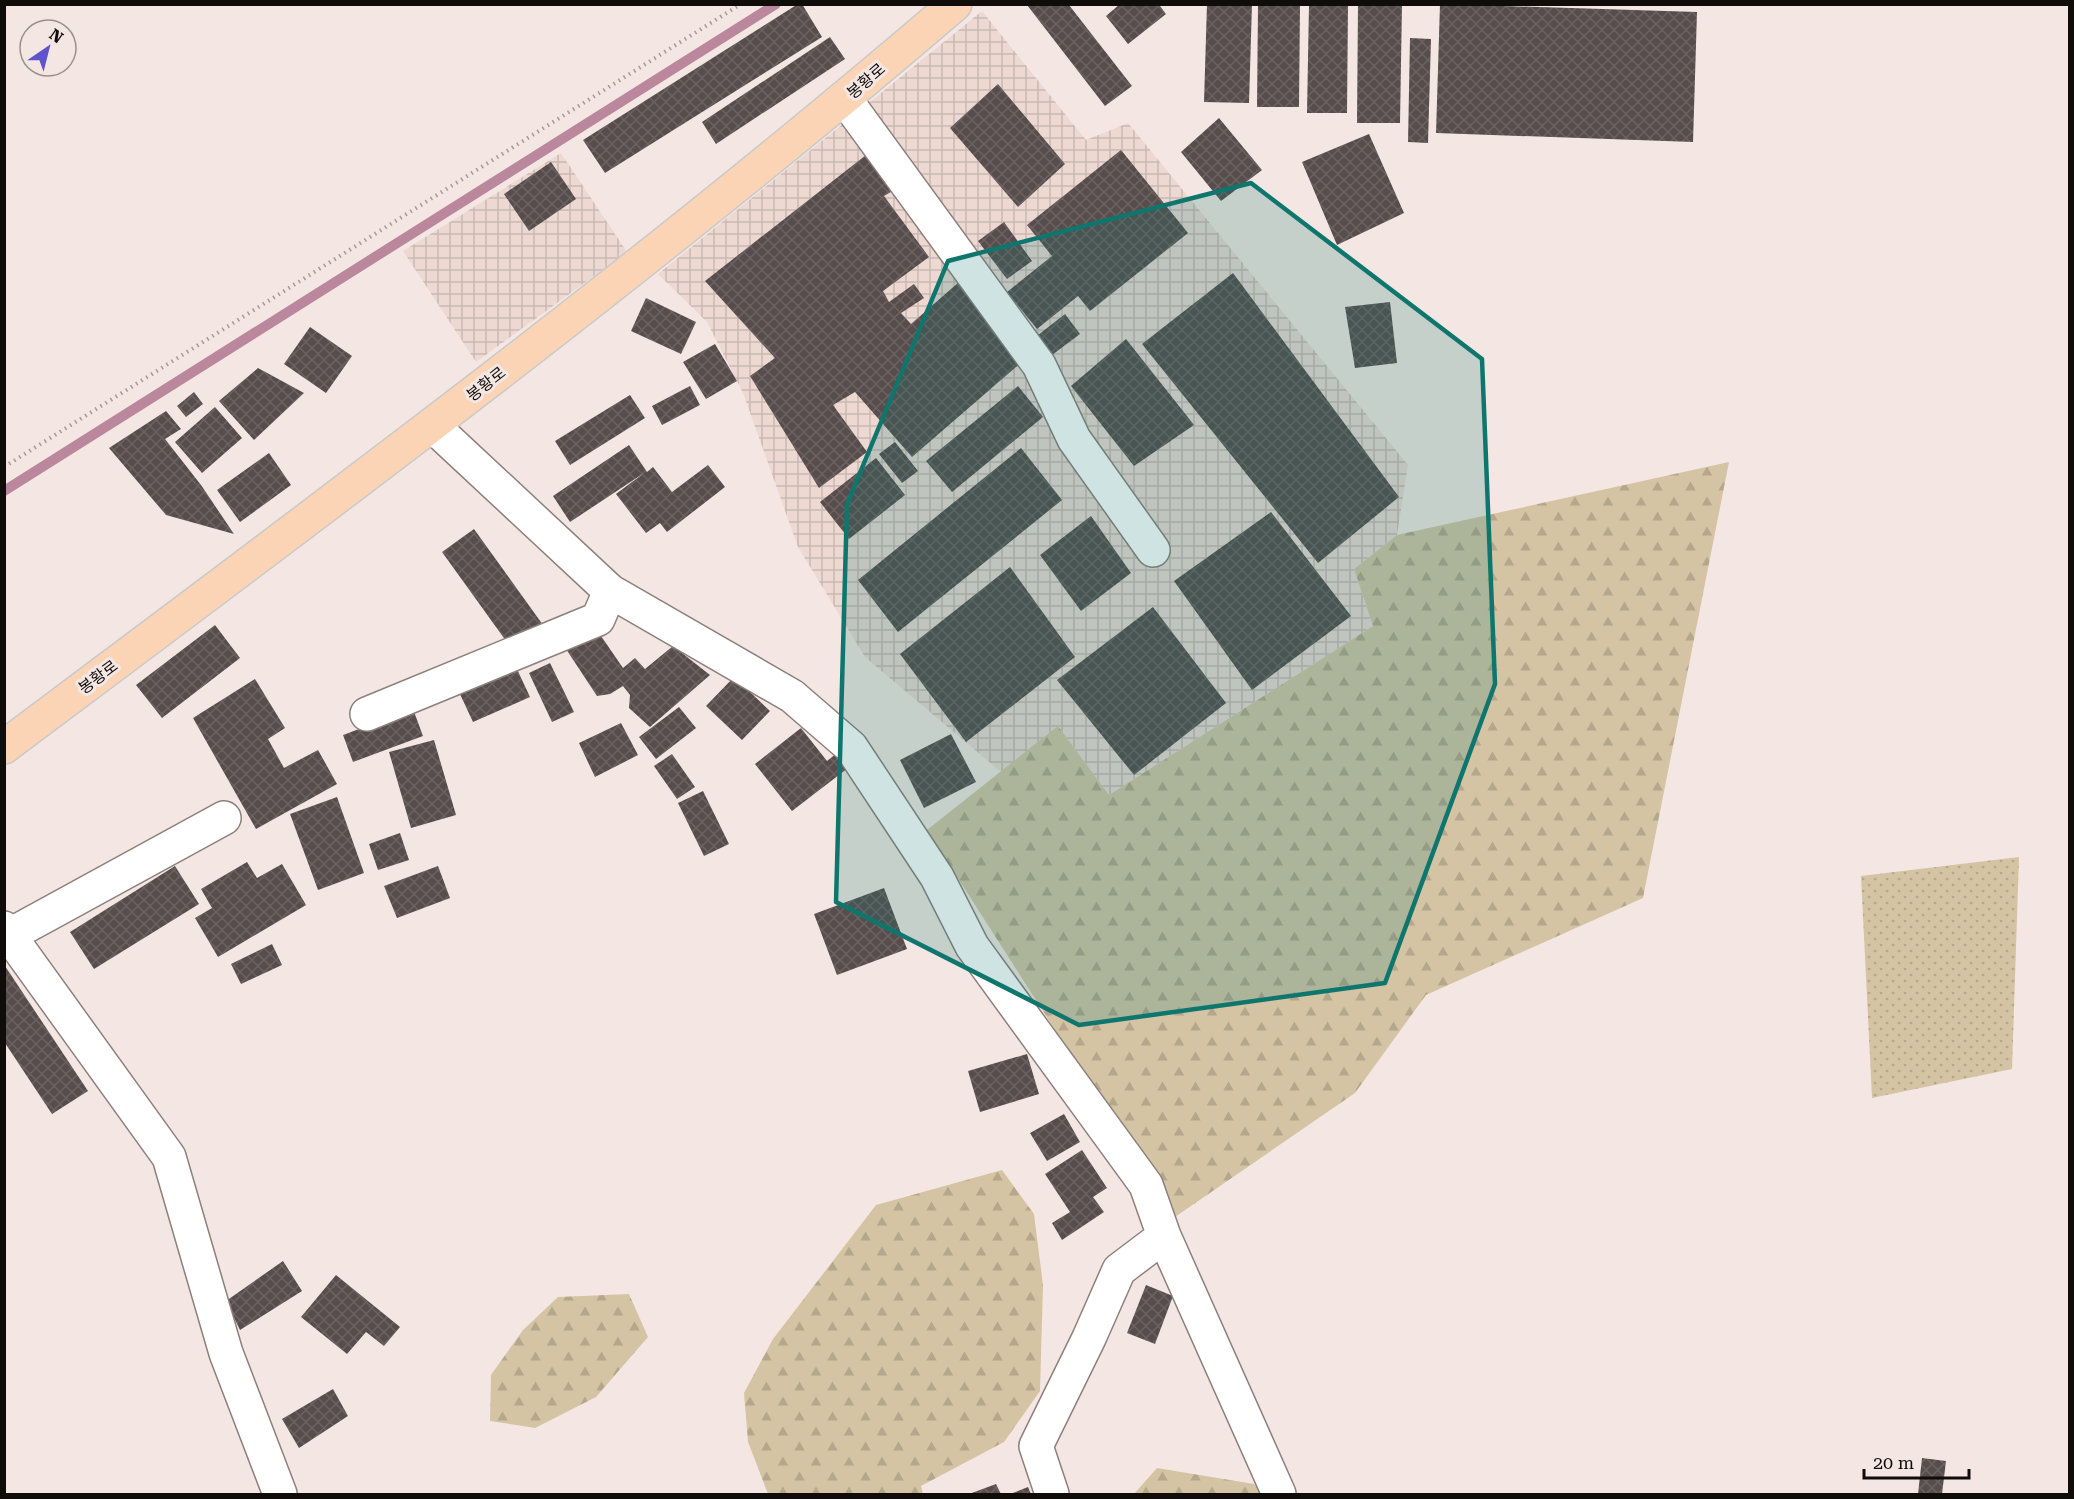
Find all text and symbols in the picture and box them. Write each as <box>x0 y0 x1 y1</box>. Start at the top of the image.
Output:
north arrow <box>18 18 78 78</box>
text: N <box>46 25 67 47</box>
street label: 봉황로 <box>843 59 889 103</box>
street label: 봉황로 <box>463 363 509 405</box>
street label: 봉황로 <box>75 656 122 698</box>
scale bar <box>1864 1442 1969 1480</box>
text: 20 m <box>1873 1452 1914 1473</box>

